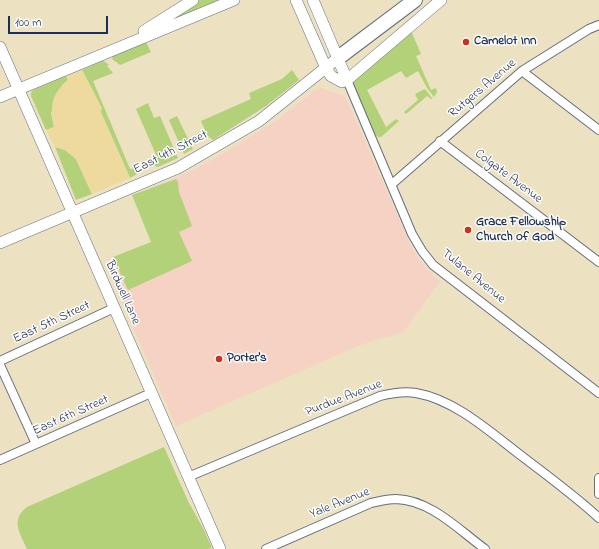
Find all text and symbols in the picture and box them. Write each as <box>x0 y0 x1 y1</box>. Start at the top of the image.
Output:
scale bar <box>10 8 110 34</box>
text: 100 m <box>15 14 42 32</box>
place label: Camelot Inn <box>474 34 537 50</box>
marker: Camelot Inn <box>461 37 471 47</box>
street label: Rutgers Avenue <box>446 56 520 122</box>
street label: East 4th Street <box>131 128 211 178</box>
street label: Colgate Avenue <box>471 146 545 208</box>
place label: Grace Fellowship Church of God <box>476 215 566 246</box>
marker: Grace Fellowship Church of God <box>463 225 473 235</box>
street label: Tulane Avenue <box>438 247 508 307</box>
street label: Birdwell Lane <box>101 259 143 327</box>
street label: East 5th Street <box>11 298 93 348</box>
place label: Porter's <box>227 351 267 367</box>
marker: Porter's <box>214 354 224 364</box>
street label: Purdue Avenue <box>303 377 385 421</box>
street label: East 6th Street <box>31 392 111 440</box>
street label: Yale Avenue <box>308 485 372 523</box>

